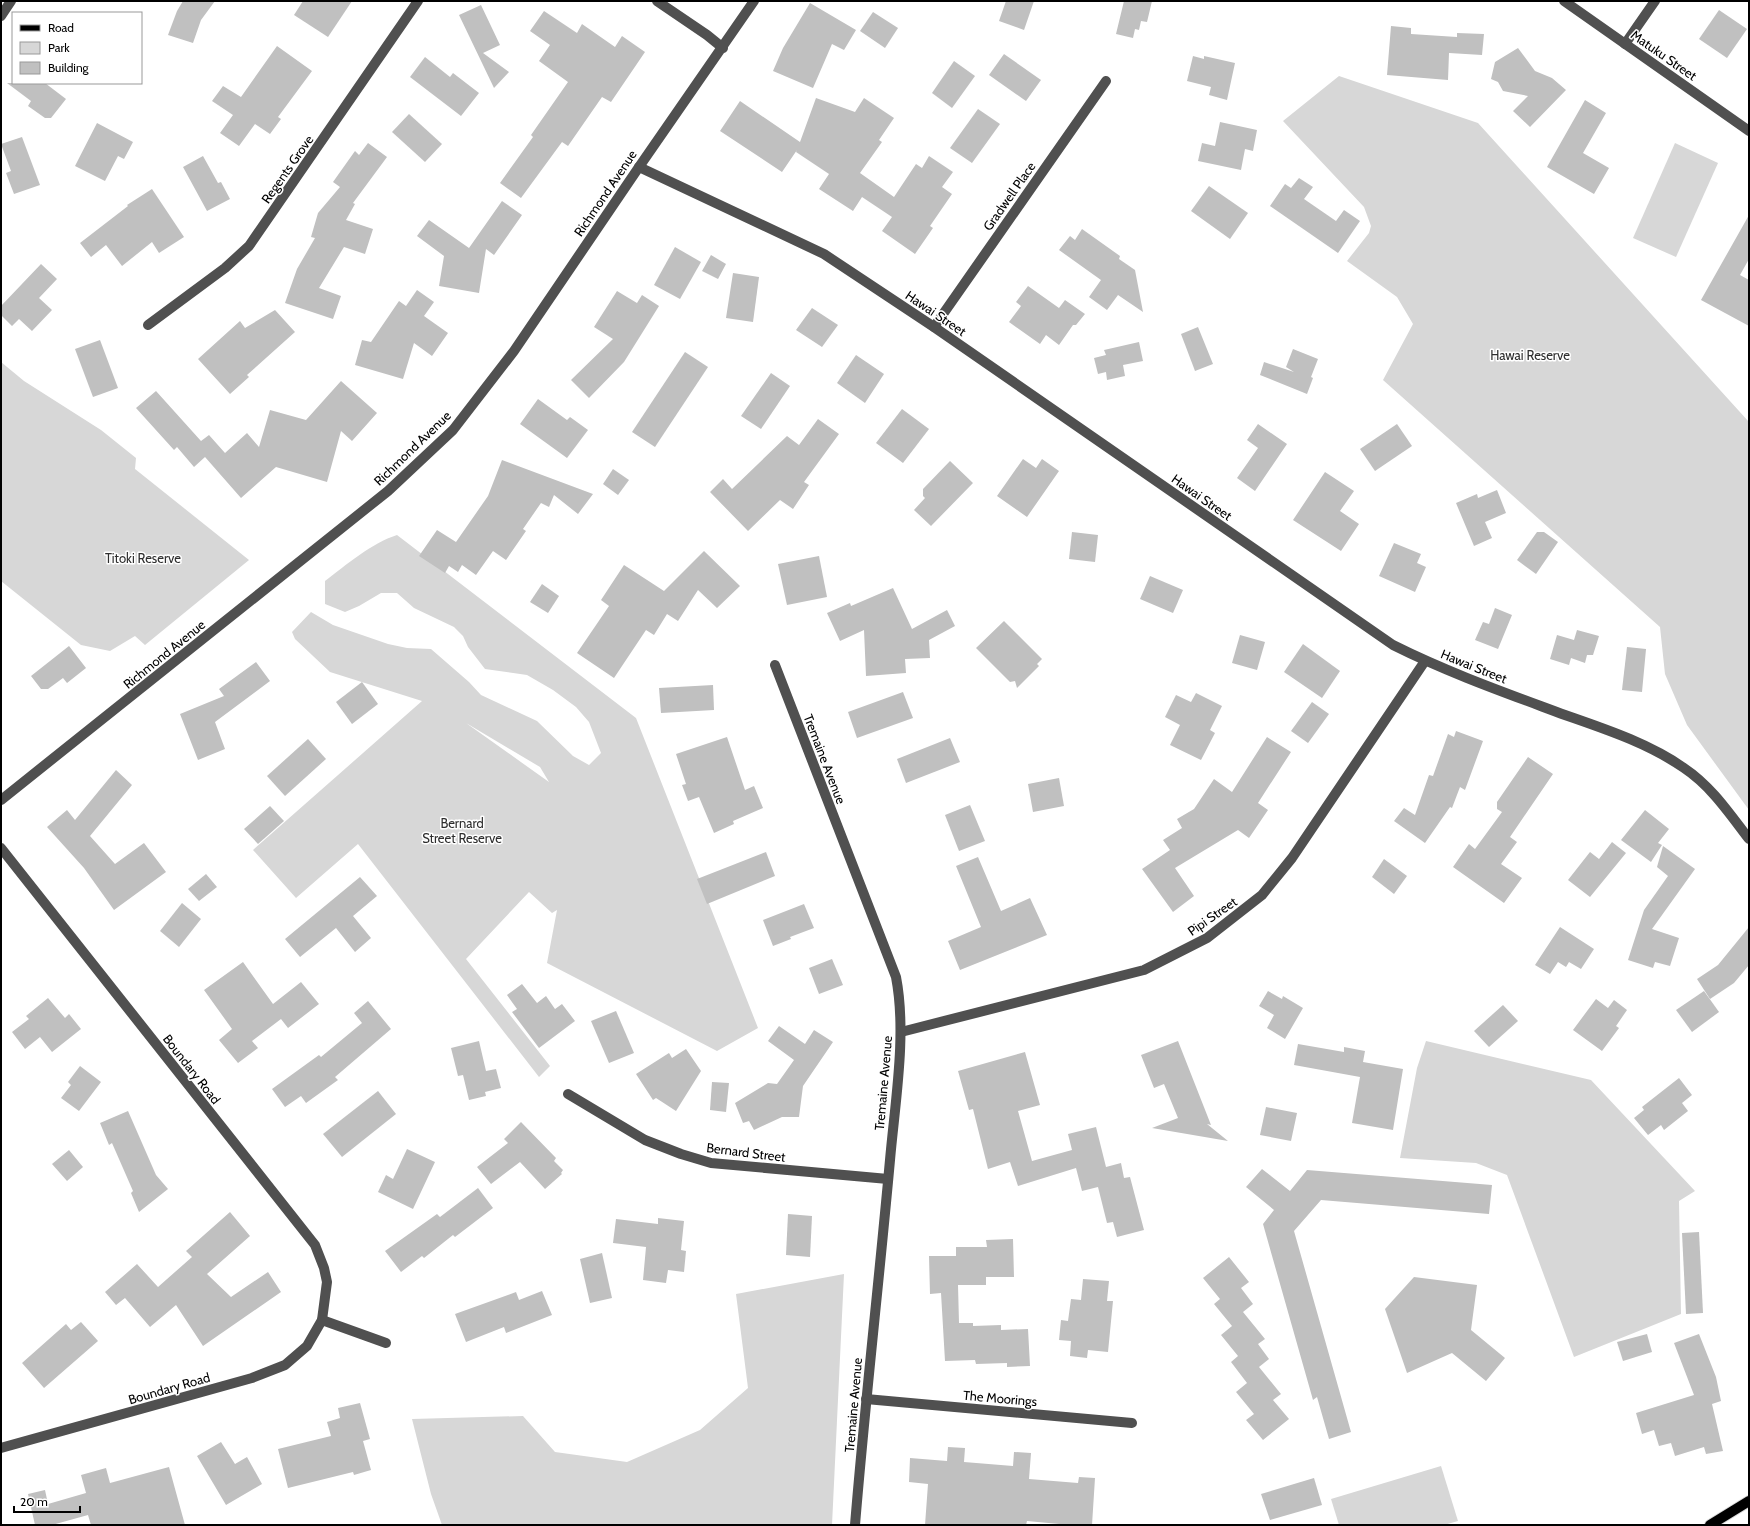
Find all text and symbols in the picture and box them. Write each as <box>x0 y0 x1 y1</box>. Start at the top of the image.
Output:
legend <box>12 12 142 84</box>
text: Road <box>48 20 74 35</box>
street label: Matuku Street <box>1628 26 1701 84</box>
text: Park <box>48 40 70 55</box>
text: Building <box>48 60 90 75</box>
street label: Regents Grove <box>258 131 317 206</box>
street label: Richmond Avenue <box>570 147 640 239</box>
street label: Gradwell Place <box>979 158 1039 234</box>
street label: Hawai Street <box>903 287 970 339</box>
park label: Hawai Reserve <box>1490 347 1570 363</box>
street label: Richmond Avenue <box>370 407 454 489</box>
street label: Hawai Street <box>1169 470 1236 524</box>
park label: Titoki Reserve <box>105 550 181 566</box>
street label: Richmond Avenue <box>120 616 208 692</box>
street label: Hawai Street <box>1439 646 1510 687</box>
street label: Tremaine Avenue <box>801 712 850 806</box>
park label: Bernard Street Reserve <box>422 815 502 846</box>
street label: Pipi Street <box>1184 893 1240 939</box>
street label: Boundary Road <box>160 1031 224 1107</box>
street label: Tremaine Avenue <box>871 1035 895 1131</box>
street label: Bernard Street <box>706 1139 787 1165</box>
street label: Tremaine Avenue <box>841 1357 865 1453</box>
street label: Boundary Road <box>126 1369 212 1407</box>
street label: The Moorings <box>962 1387 1038 1409</box>
scale bar <box>14 1488 80 1514</box>
text: 20 m <box>20 1494 48 1509</box>

